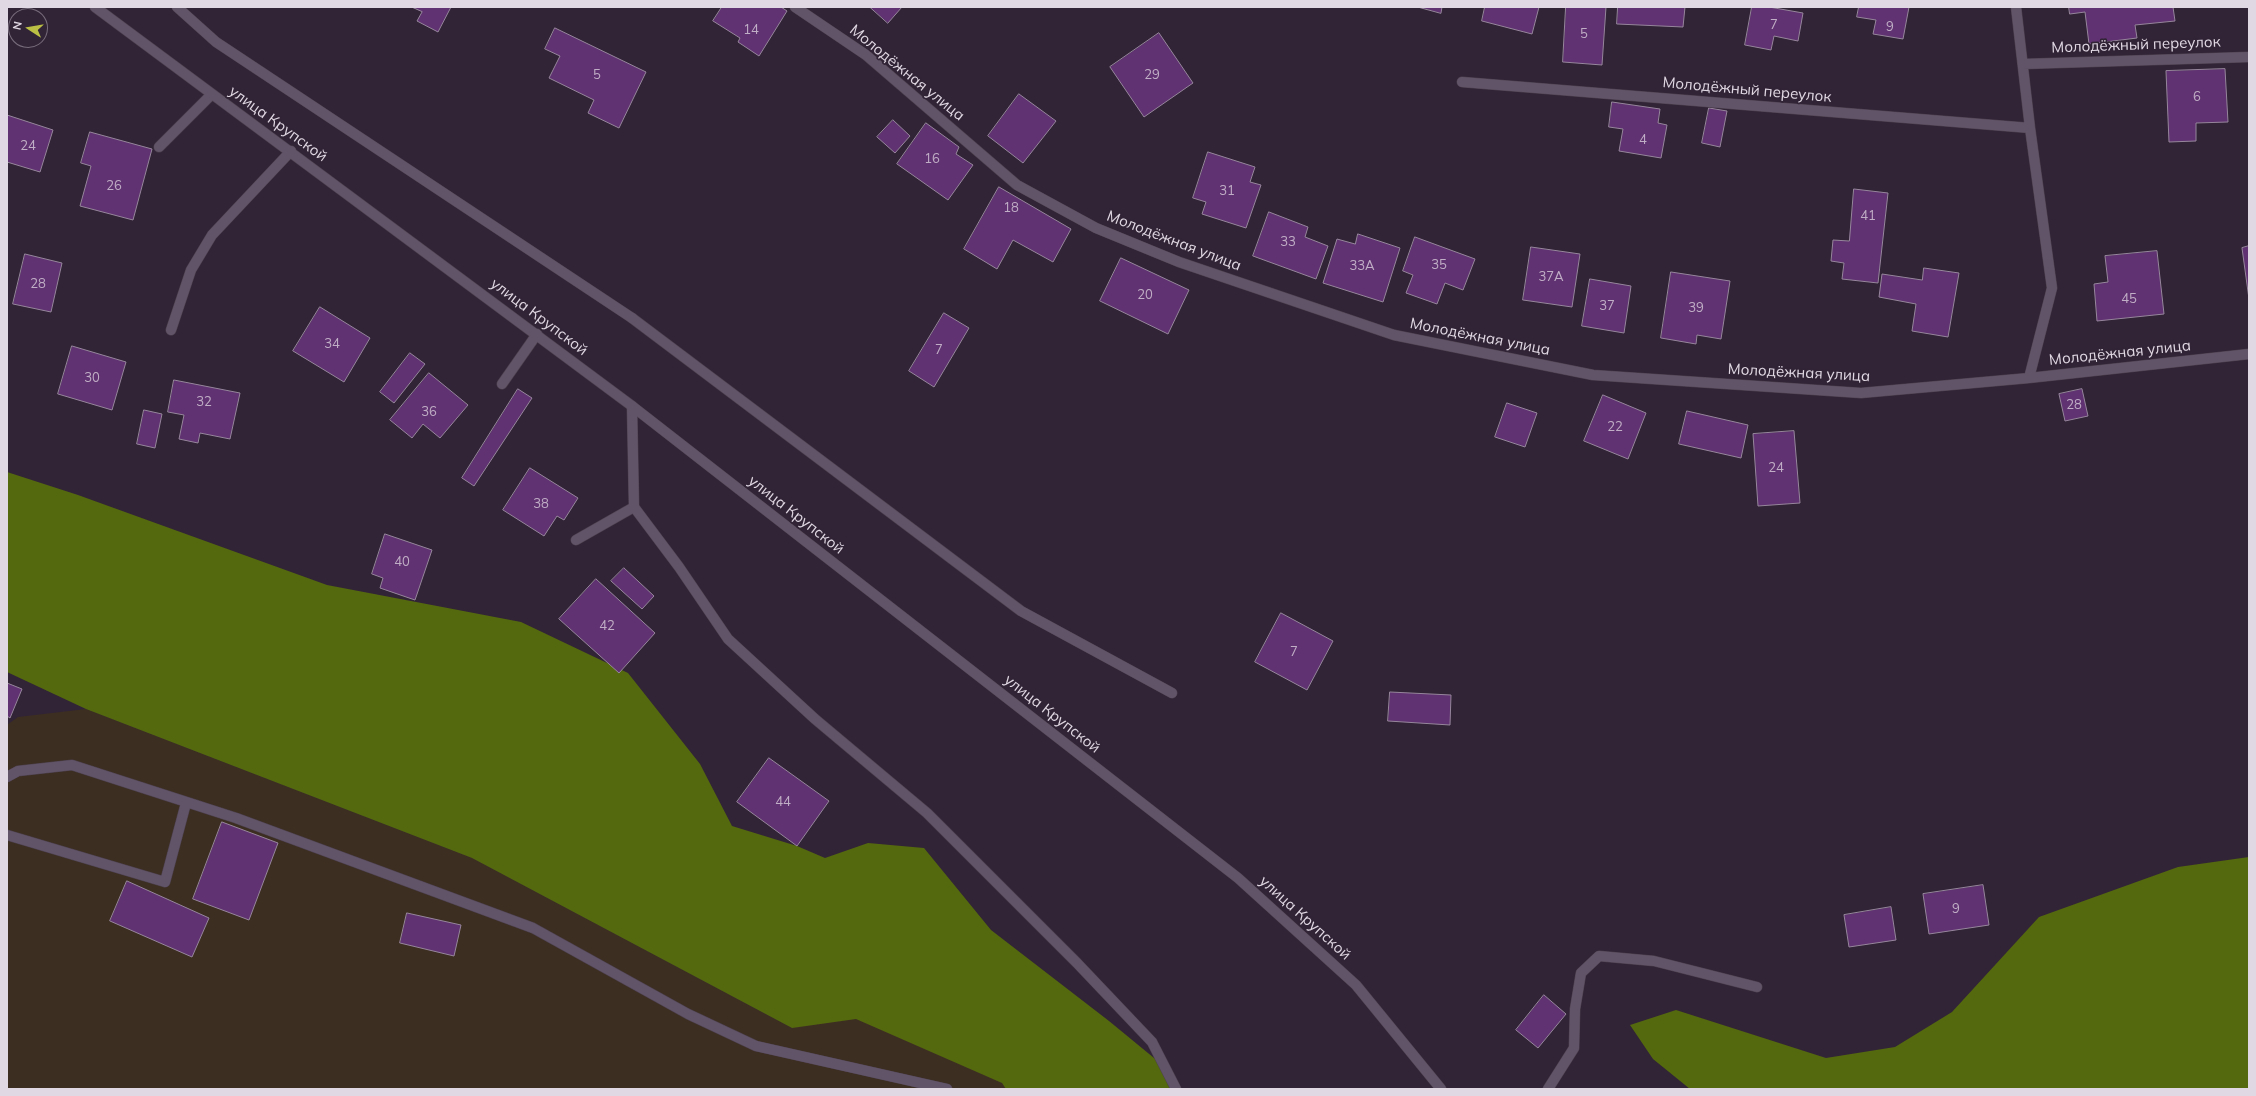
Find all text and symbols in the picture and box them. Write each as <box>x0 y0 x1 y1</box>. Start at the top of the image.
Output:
north arrow <box>8 8 48 48</box>
house number: 7 <box>1770 17 1778 33</box>
house number: 9 <box>1886 19 1894 35</box>
text: N <box>10 20 25 31</box>
street label: Молодёжная улица <box>846 21 968 125</box>
house number: 14 <box>743 22 759 38</box>
house number: 5 <box>1580 26 1588 42</box>
street label: Молодёжный переулок <box>2051 33 2221 57</box>
house number: 5 <box>593 67 601 83</box>
house number: 29 <box>1144 67 1160 83</box>
street label: Молодёжный переулок <box>1662 74 1832 106</box>
street label: улица Крупской <box>225 82 331 166</box>
house number: 6 <box>2193 89 2201 105</box>
house number: 4 <box>1639 132 1647 148</box>
house number: 24 <box>20 138 36 154</box>
house number: 16 <box>924 151 940 167</box>
house number: 26 <box>106 178 122 194</box>
house number: 31 <box>1219 183 1235 199</box>
house number: 18 <box>1003 200 1019 216</box>
street label: Молодёжная улица <box>1104 207 1244 275</box>
house number: 41 <box>1860 208 1876 224</box>
house number: 33 <box>1280 234 1296 250</box>
house number: 35 <box>1431 257 1447 273</box>
house number: 33А <box>1349 258 1375 274</box>
house number: 37А <box>1538 269 1564 285</box>
street label: улица Крупской <box>487 275 591 359</box>
house number: 28 <box>30 276 46 292</box>
house number: 20 <box>1137 287 1153 303</box>
house number: 45 <box>2121 291 2137 307</box>
house number: 37 <box>1599 298 1615 314</box>
house number: 39 <box>1688 300 1704 316</box>
street label: Молодёжная улица <box>1408 315 1552 359</box>
house number: 34 <box>324 336 340 352</box>
street label: Молодёжная улица <box>2048 337 2192 369</box>
house number: 7 <box>935 342 943 358</box>
street label: Молодёжная улица <box>1727 360 1871 386</box>
house number: 30 <box>84 370 100 386</box>
house number: 32 <box>196 394 212 410</box>
house number: 28 <box>2066 397 2082 413</box>
house number: 36 <box>421 404 437 420</box>
house number: 22 <box>1607 419 1623 435</box>
house number: 24 <box>1768 460 1784 476</box>
street label: улица Крупской <box>744 472 848 558</box>
house number: 38 <box>533 496 549 512</box>
house number: 40 <box>394 554 410 570</box>
house number: 42 <box>599 618 615 634</box>
house number: 7 <box>1290 644 1298 660</box>
street label: улица Крупской <box>1000 671 1104 757</box>
house number: 44 <box>775 794 791 810</box>
street label: улица Крупской <box>1256 872 1354 964</box>
house number: 9 <box>1952 901 1960 917</box>

